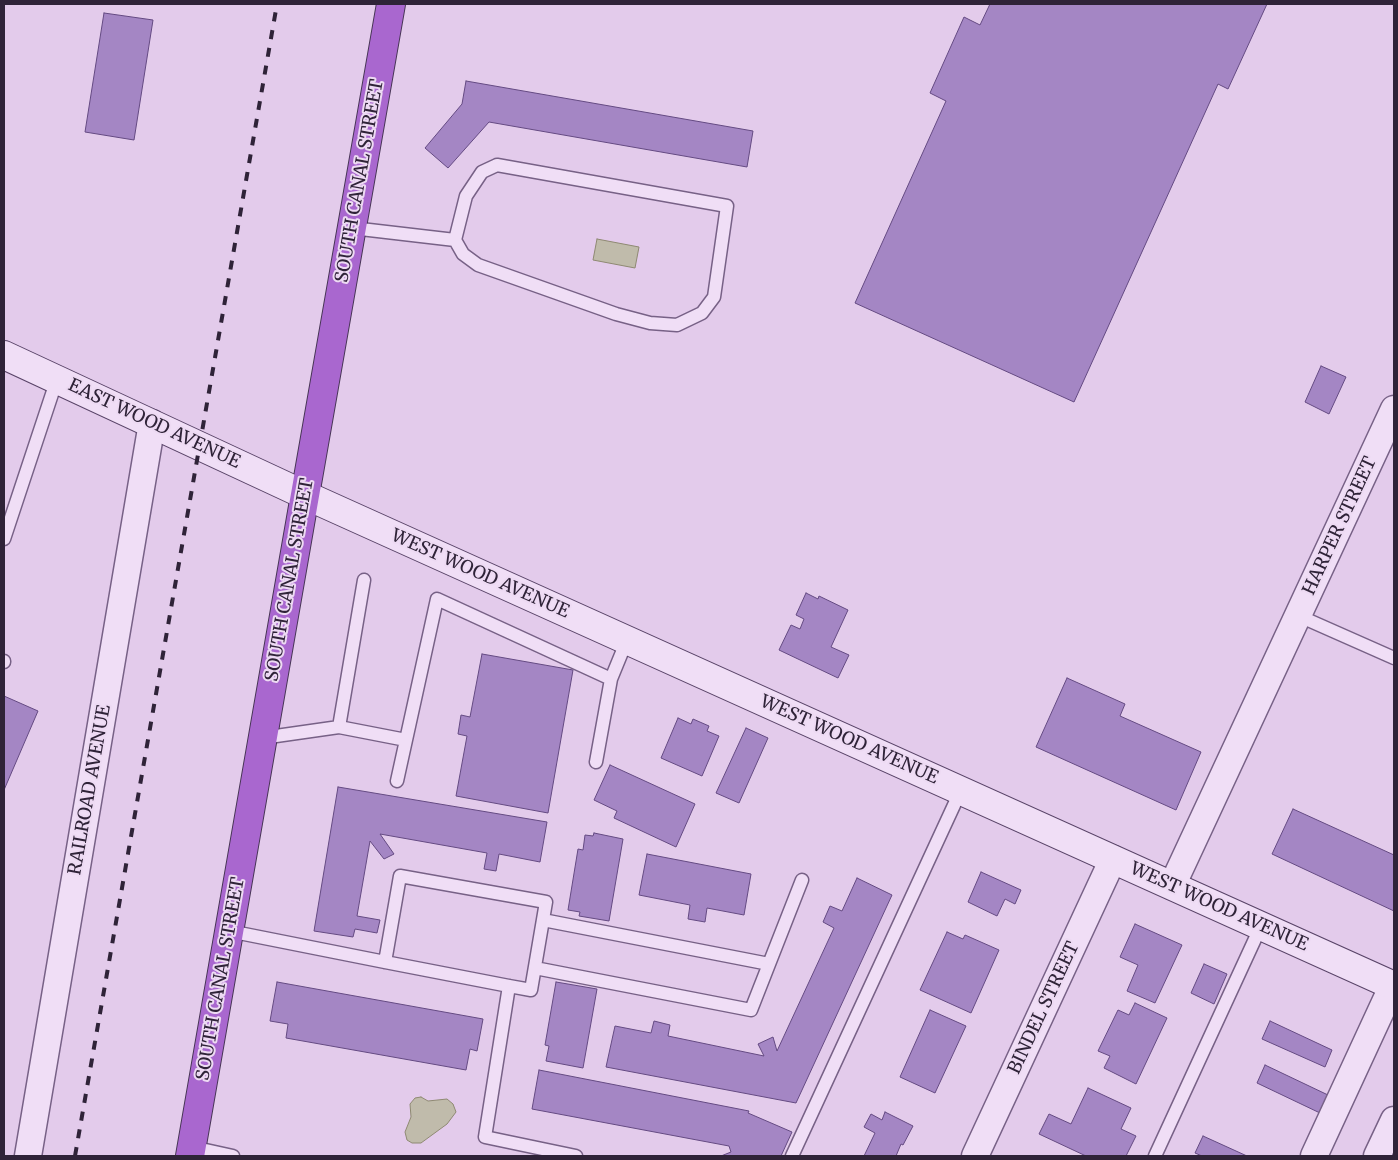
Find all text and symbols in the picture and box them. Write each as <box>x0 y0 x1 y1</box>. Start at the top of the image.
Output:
street label: SOUTH CANAL STREET <box>331 78 389 284</box>
street label: EAST WOOD AVENUE <box>64 375 244 473</box>
street label: HARPER STREET <box>1298 453 1382 599</box>
street label: SOUTH CANAL STREET <box>261 477 319 683</box>
street label: WEST WOOD AVENUE <box>388 525 572 623</box>
street label: WEST WOOD AVENUE <box>757 691 941 789</box>
street label: RAILROAD AVENUE <box>64 703 116 877</box>
street label: WEST WOOD AVENUE <box>1127 858 1311 956</box>
street label: SOUTH CANAL STREET <box>192 876 250 1082</box>
street label: BINDEL STREET <box>1004 938 1084 1078</box>

